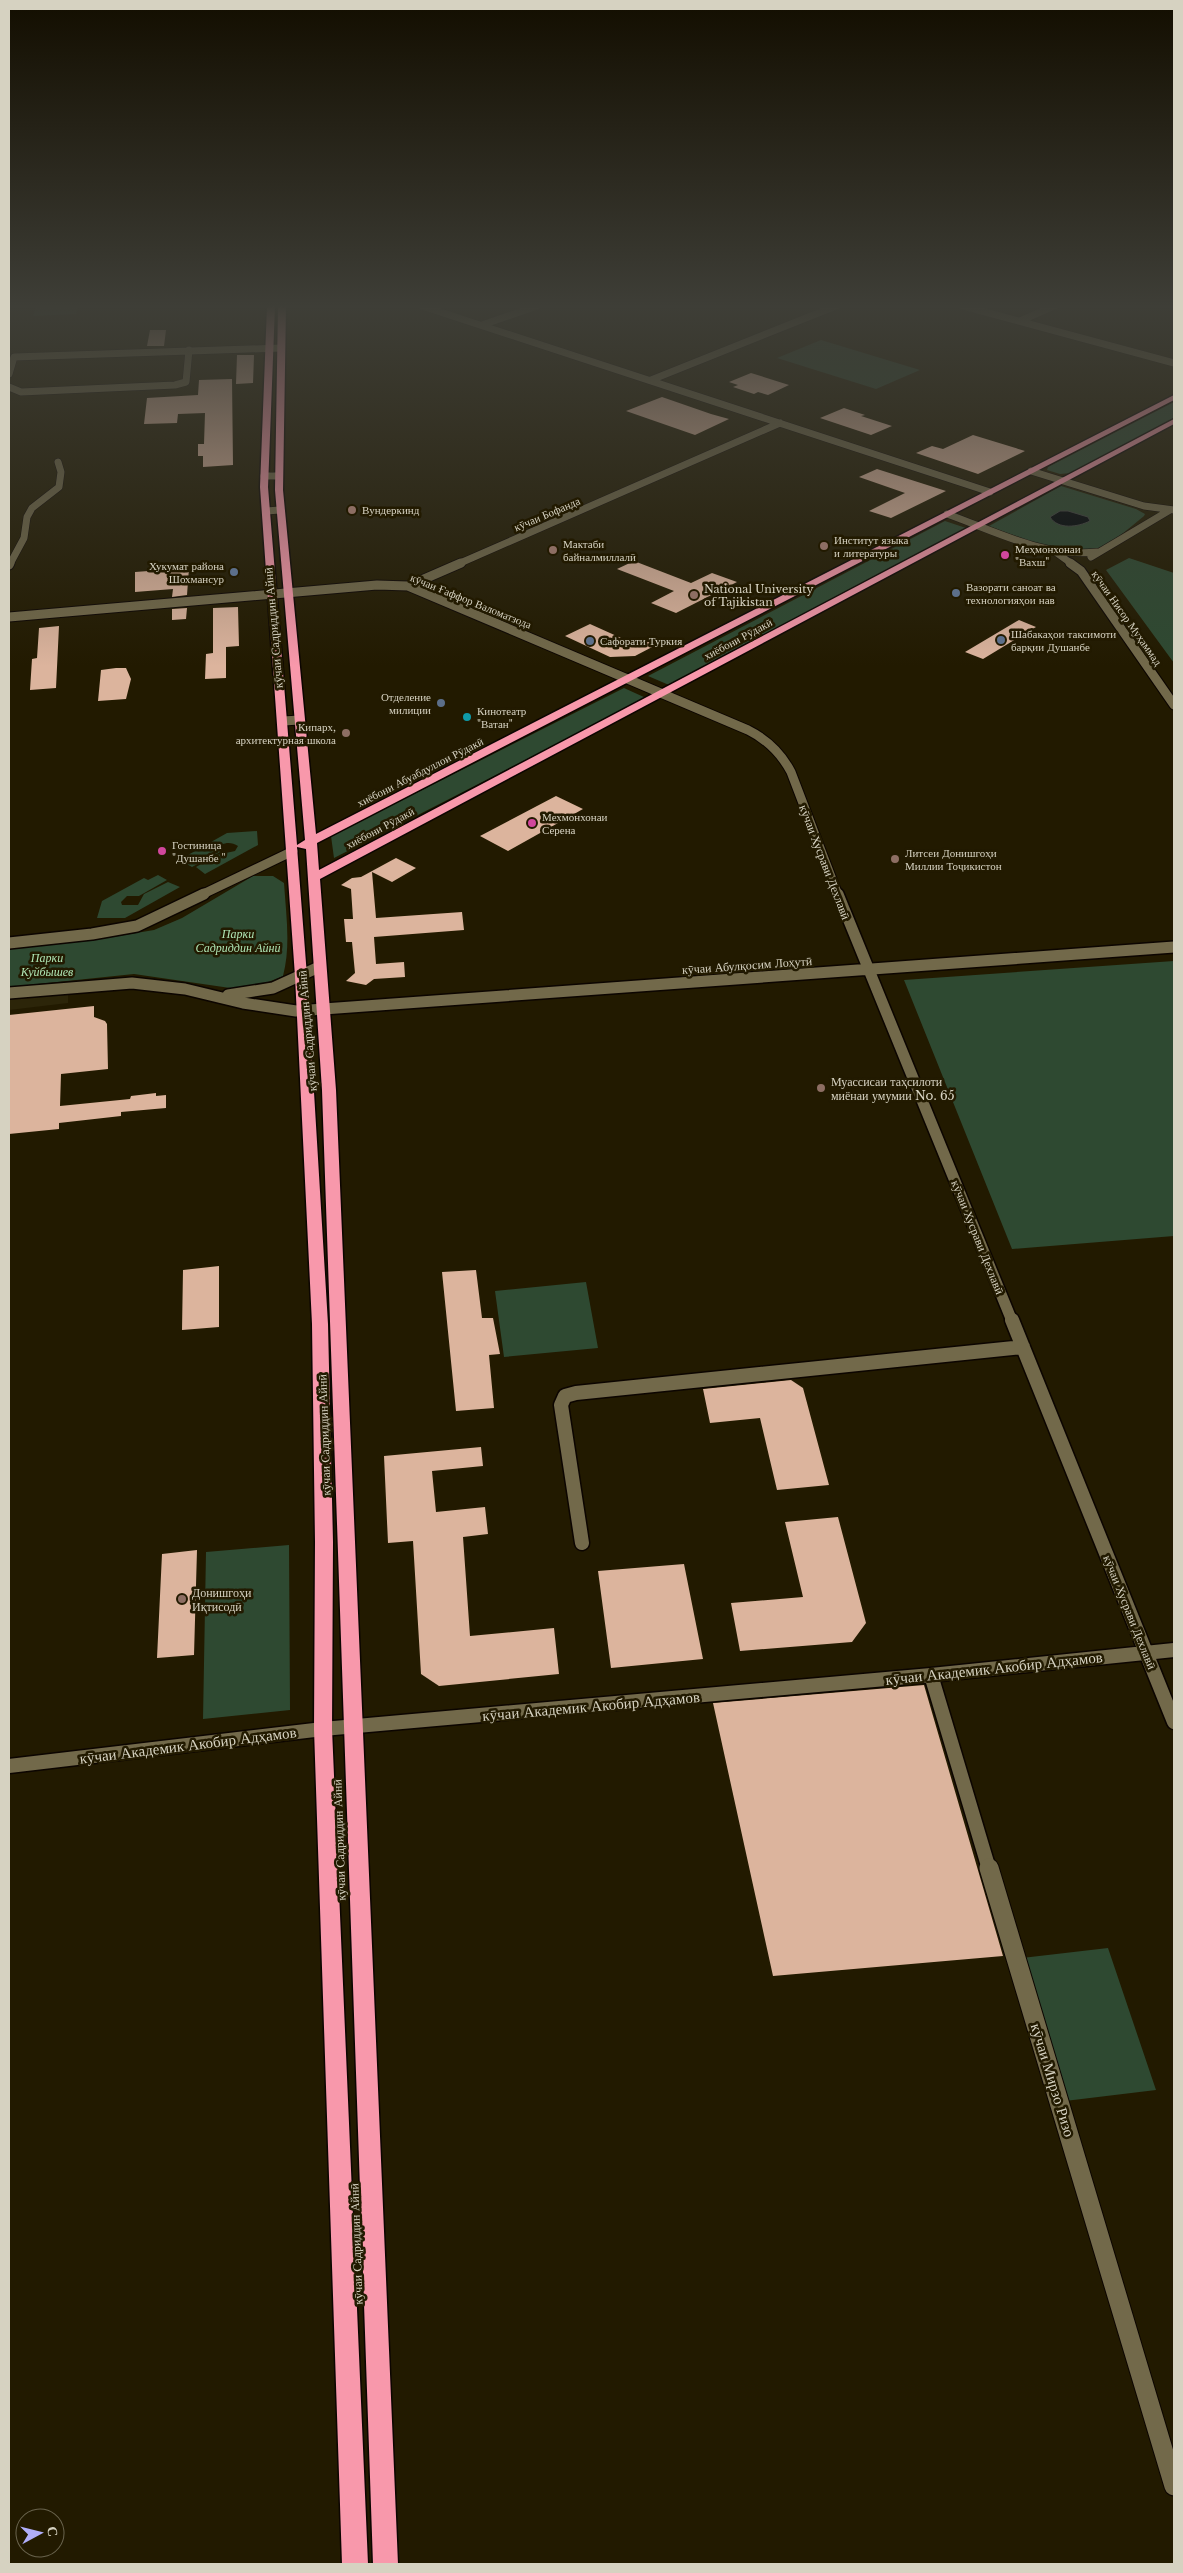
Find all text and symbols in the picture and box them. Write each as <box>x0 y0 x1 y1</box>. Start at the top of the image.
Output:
street label: кӯчаи Бофанда <box>512 494 582 534</box>
place label: Вундеркинд <box>362 503 420 517</box>
marker: Вундеркинд <box>346 504 358 516</box>
place label: Институт языка и литературы <box>834 533 909 560</box>
place label: Мактаби байналмиллалӣ <box>563 537 636 564</box>
marker: Институт языка и литературы <box>818 540 830 552</box>
place label: Меҳмонхонаи "Вахш" <box>1015 542 1081 569</box>
marker: Мактаби байналмиллалӣ <box>547 544 559 556</box>
marker: Меҳмонхонаи "Вахш" <box>999 549 1011 561</box>
place label: Хукумат района Шохмансур <box>149 559 224 586</box>
marker: Хукумат района Шохмансур <box>228 566 240 578</box>
street label: кӯчаи Садриддин Айнӣ <box>260 566 286 689</box>
street label: кӯчаи Нисор Муҳаммад <box>1089 568 1165 669</box>
street label: кӯчаи Ғаффор Валоматзода <box>408 570 534 632</box>
place label: Вазорати саноат ва технологияҳои нав <box>966 580 1056 607</box>
place label: National University of Tajikistan <box>704 582 813 609</box>
marker: Вазорати саноат ва технологияҳои нав <box>950 587 962 599</box>
marker: National University of Tajikistan <box>688 589 700 601</box>
street label: хиёбони Рӯдакӣ <box>701 615 775 663</box>
place label: Шабакаҳои таксимоти барқии Душанбе <box>1011 627 1116 654</box>
place label: Сафорати Туркия <box>600 634 682 648</box>
marker: Шабакаҳои таксимоти барқии Душанбе <box>995 634 1007 646</box>
marker: Сафорати Туркия <box>584 635 596 647</box>
place label: Отделение милиции <box>381 690 431 717</box>
marker: Отделение милиции <box>435 697 447 709</box>
place label: Кинотеатр "Ватан" <box>477 704 527 731</box>
marker: Кинотеатр "Ватан" <box>461 711 473 723</box>
place label: Кипарх, архитектурная школа <box>236 720 336 747</box>
marker: Кипарх, архитектурная школа <box>340 727 352 739</box>
street label: хиёбони Абуабдуллои Рӯдакӣ <box>355 734 486 810</box>
street label: кӯчаи Хусрави Дехлавӣ <box>796 802 854 922</box>
street label: хиёбони Рӯдакӣ <box>343 804 417 852</box>
place label: Мехмонхонаи Серена <box>542 810 608 837</box>
marker: Мехмонхонаи Серена <box>526 817 538 829</box>
place label: Гостиница "Душанбе " <box>172 838 226 865</box>
marker: Гостиница "Душанбе " <box>156 845 168 857</box>
place label: Литсеи Донишгоҳи Миллии Тоҷикистон <box>905 846 1002 873</box>
marker: Литсеи Донишгоҳи Миллии Тоҷикистон <box>889 853 901 865</box>
park label: Парки Садриддин Айнӣ <box>196 926 280 955</box>
park label: Парки Куйбышев <box>20 950 73 979</box>
street label: кӯчаи Абулқосим Лоҳутӣ <box>681 953 813 977</box>
street label: кӯчаи Садриддин Айнӣ <box>294 969 320 1092</box>
place label: Муассисаи таҳсилоти миёнаи умумии No. 65 <box>831 1074 955 1103</box>
marker: Муассисаи таҳсилоти миёнаи умумии No. 65 <box>815 1082 827 1094</box>
street label: кӯчаи Хусрави Дехлавӣ <box>948 1178 1008 1297</box>
street label: кӯчаи Садриддин Айнӣ <box>314 1374 334 1496</box>
street label: кӯчаи Хусрави Дехлавӣ <box>1100 1553 1160 1672</box>
place label: Донишгоҳи Иқтисодӣ <box>192 1585 252 1614</box>
marker: Донишгоҳи Иқтисодӣ <box>176 1593 188 1605</box>
street label: кӯчаи Академик Акобир Адҳамов <box>884 1647 1104 1689</box>
street label: кӯчаи Академик Акобир Адҳамов <box>481 1687 701 1725</box>
street label: кӯчаи Академик Акобир Адҳамов <box>79 1722 297 1768</box>
street label: кӯчаи Садриддин Айнӣ <box>329 1779 349 1901</box>
street label: кӯчаи Мирзо Ризо <box>1027 2021 1079 2139</box>
street label: кӯчаи Садриддин Айнӣ <box>346 2183 366 2305</box>
north arrow <box>15 2508 65 2558</box>
text: С <box>43 2525 62 2538</box>

